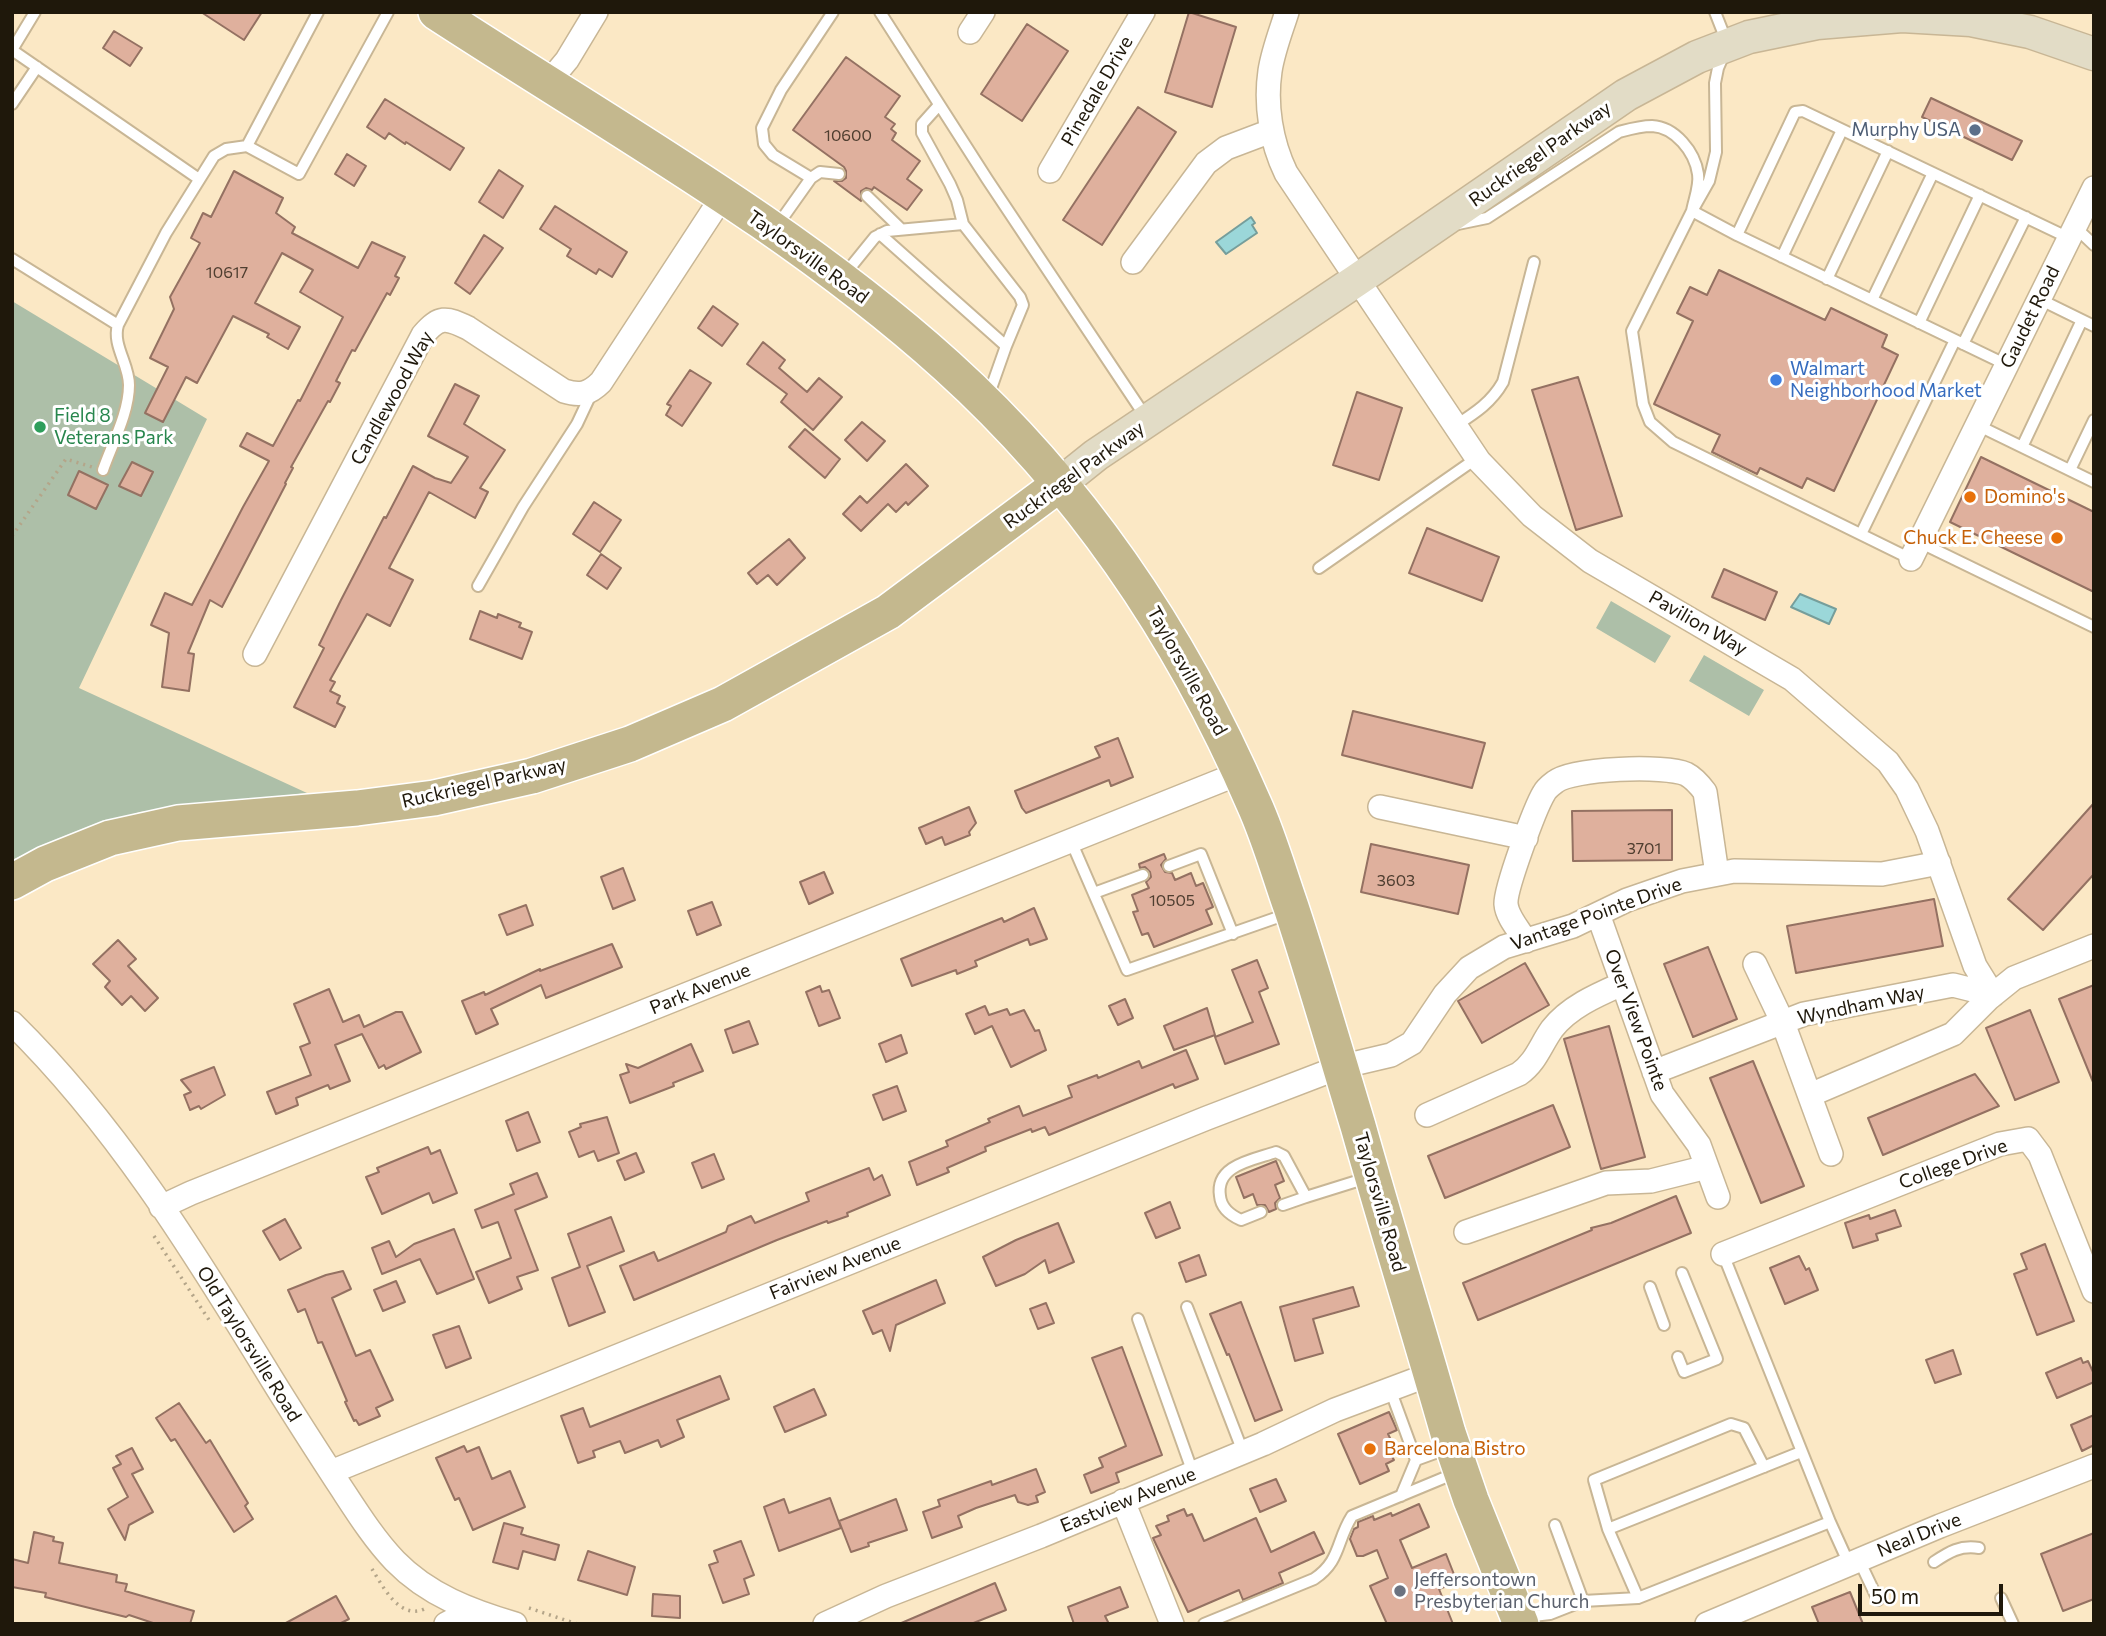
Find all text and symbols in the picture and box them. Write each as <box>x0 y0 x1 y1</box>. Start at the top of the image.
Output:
street label: Pinedale Drive <box>1056 32 1138 150</box>
street label: Ruckriegel Parkway <box>1465 96 1615 212</box>
place label: Murphy USA <box>1851 119 1961 141</box>
marker: Murphy USA <box>1967 122 1983 138</box>
house number: 10600 <box>824 126 872 146</box>
street label: Taylorsville Road <box>743 205 873 309</box>
street label: Gaudet Road <box>1995 262 2065 372</box>
house number: 10617 <box>206 263 248 283</box>
street label: Candlewood Way <box>346 327 438 469</box>
place label: Walmart Neighborhood Market <box>1790 358 1982 402</box>
marker: Walmart Neighborhood Market <box>1768 372 1784 388</box>
place label: Field 8 Veterans Park <box>54 405 174 449</box>
street label: Ruckriegel Parkway <box>999 416 1149 534</box>
marker: Field 8 Veterans Park <box>32 419 48 435</box>
place label: Domino's <box>1984 486 2066 508</box>
marker: Domino's <box>1962 489 1978 505</box>
place label: Chuck E. Cheese <box>1903 527 2043 549</box>
marker: Chuck E. Cheese <box>2049 530 2065 546</box>
street label: Pavilion Way <box>1645 586 1751 660</box>
street label: Taylorsville Road <box>1142 602 1232 740</box>
street label: Ruckriegel Parkway <box>399 753 569 813</box>
house number: 3701 <box>1627 839 1661 859</box>
house number: 3603 <box>1377 871 1415 891</box>
street label: Vantage Pointe Drive <box>1507 872 1685 956</box>
house number: 10505 <box>1149 891 1195 911</box>
street label: Over View Pointe <box>1600 946 1672 1094</box>
street label: Park Avenue <box>646 958 754 1020</box>
street label: Wyndham Way <box>1795 980 1927 1030</box>
street label: Taylorsville Road <box>1349 1130 1411 1274</box>
street label: College Drive <box>1896 1134 2010 1194</box>
street label: Fairview Avenue <box>766 1231 904 1305</box>
street label: Old Taylorsville Road <box>192 1262 306 1426</box>
place label: Barcelona Bistro <box>1384 1438 1526 1460</box>
marker: Barcelona Bistro <box>1362 1441 1378 1457</box>
street label: Eastview Avenue <box>1057 1462 1199 1538</box>
street label: Neal Drive <box>1874 1508 1964 1562</box>
place label: Jeffersontown Presbyterian Church <box>1414 1569 1589 1613</box>
scale bar <box>1861 1570 2006 1614</box>
marker: Jeffersontown Presbyterian Church <box>1392 1583 1408 1599</box>
text: 50 m <box>1871 1583 1919 1608</box>

